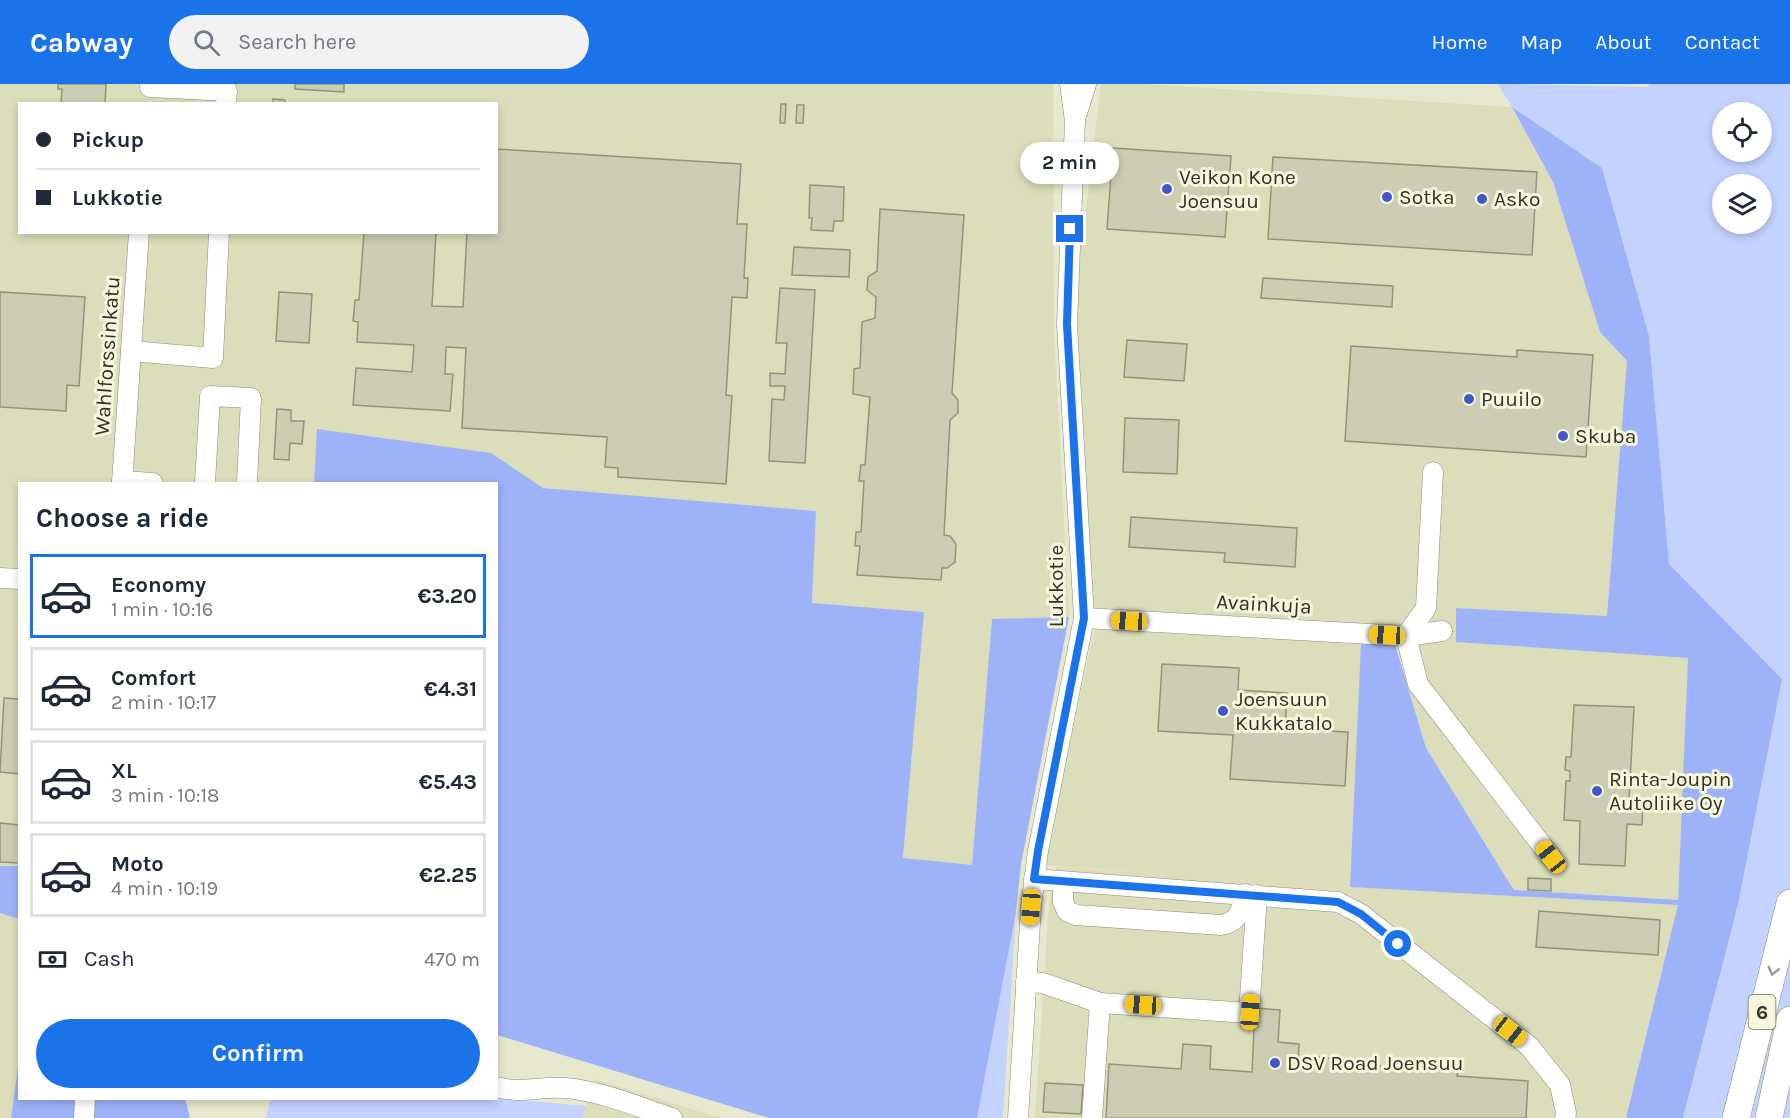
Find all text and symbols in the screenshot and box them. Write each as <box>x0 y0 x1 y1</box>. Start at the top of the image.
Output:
search box <box>169 15 589 69</box>
text: Cabway <box>30 26 133 59</box>
icon: search <box>190 26 223 59</box>
text: Search here <box>238 29 356 55</box>
text: Home <box>1432 30 1488 54</box>
text: Map <box>1521 30 1562 54</box>
text: About <box>1595 30 1652 54</box>
text: Contact <box>1685 30 1760 54</box>
map controls <box>1712 102 1772 234</box>
button: locate <box>1712 102 1772 162</box>
text: Pickup <box>72 127 144 153</box>
callout: 2 min <box>1020 142 1120 184</box>
text: 2 min <box>1042 151 1097 174</box>
place label: Veikon Kone Joensuu <box>1179 165 1296 213</box>
button: layers <box>1712 174 1772 234</box>
marker: Veikon Kone Joensuu <box>1160 182 1174 196</box>
text: Lukkotie <box>72 185 163 211</box>
place label: Sotka <box>1399 185 1454 209</box>
place label: Asko <box>1494 187 1540 211</box>
marker: Sotka <box>1380 190 1394 204</box>
marker: Asko <box>1475 192 1489 206</box>
route end <box>1056 215 1083 242</box>
street label: Wahlforssinkatu <box>89 276 125 436</box>
place label: Puuilo <box>1481 387 1542 411</box>
marker: Puuilo <box>1462 392 1476 406</box>
place label: Skuba <box>1575 424 1636 448</box>
marker: Skuba <box>1556 429 1570 443</box>
text: Choose a ride <box>36 502 209 534</box>
street label: Lukkotie <box>1044 545 1068 627</box>
icon: car <box>39 569 93 623</box>
text: Economy <box>111 572 206 598</box>
text: €3.20 <box>417 583 477 609</box>
street label: Avainkuja <box>1216 590 1312 618</box>
text: 1 min · 10:16 <box>111 598 213 621</box>
car <box>1111 611 1147 631</box>
car <box>1369 625 1405 645</box>
icon: car <box>39 662 93 716</box>
text: Comfort <box>111 665 196 691</box>
text: €4.31 <box>424 676 477 702</box>
place label: Joensuun Kukkatalo <box>1235 687 1333 735</box>
text: 2 min · 10:17 <box>111 691 216 714</box>
marker: Joensuun Kukkatalo <box>1216 704 1230 718</box>
icon: car <box>39 755 93 809</box>
text: XL <box>111 758 137 784</box>
place label: Rinta-Joupin Autoliike Oy <box>1609 767 1731 815</box>
text: €5.43 <box>419 769 477 795</box>
text: 3 min · 10:18 <box>111 784 219 807</box>
marker: Rinta-Joupin Autoliike Oy <box>1590 784 1604 798</box>
car <box>1533 837 1569 877</box>
icon: car <box>39 848 93 902</box>
text: Moto <box>111 851 164 877</box>
text: €2.25 <box>419 862 477 888</box>
text: 4 min · 10:19 <box>111 877 218 900</box>
car <box>1021 888 1041 926</box>
route start <box>1384 930 1411 957</box>
icon: cash <box>36 943 69 976</box>
text: Cash <box>84 946 134 972</box>
text: 470 m <box>424 948 480 971</box>
one-way arrow <box>1767 965 1780 975</box>
car <box>1240 993 1260 1031</box>
car <box>1124 995 1162 1015</box>
road number: 6 <box>1748 995 1776 1029</box>
car <box>1490 1013 1530 1049</box>
button: Confirm <box>36 1019 480 1088</box>
place label: DSV Road Joensuu <box>1287 1051 1464 1075</box>
marker: DSV Road Joensuu <box>1268 1056 1282 1070</box>

